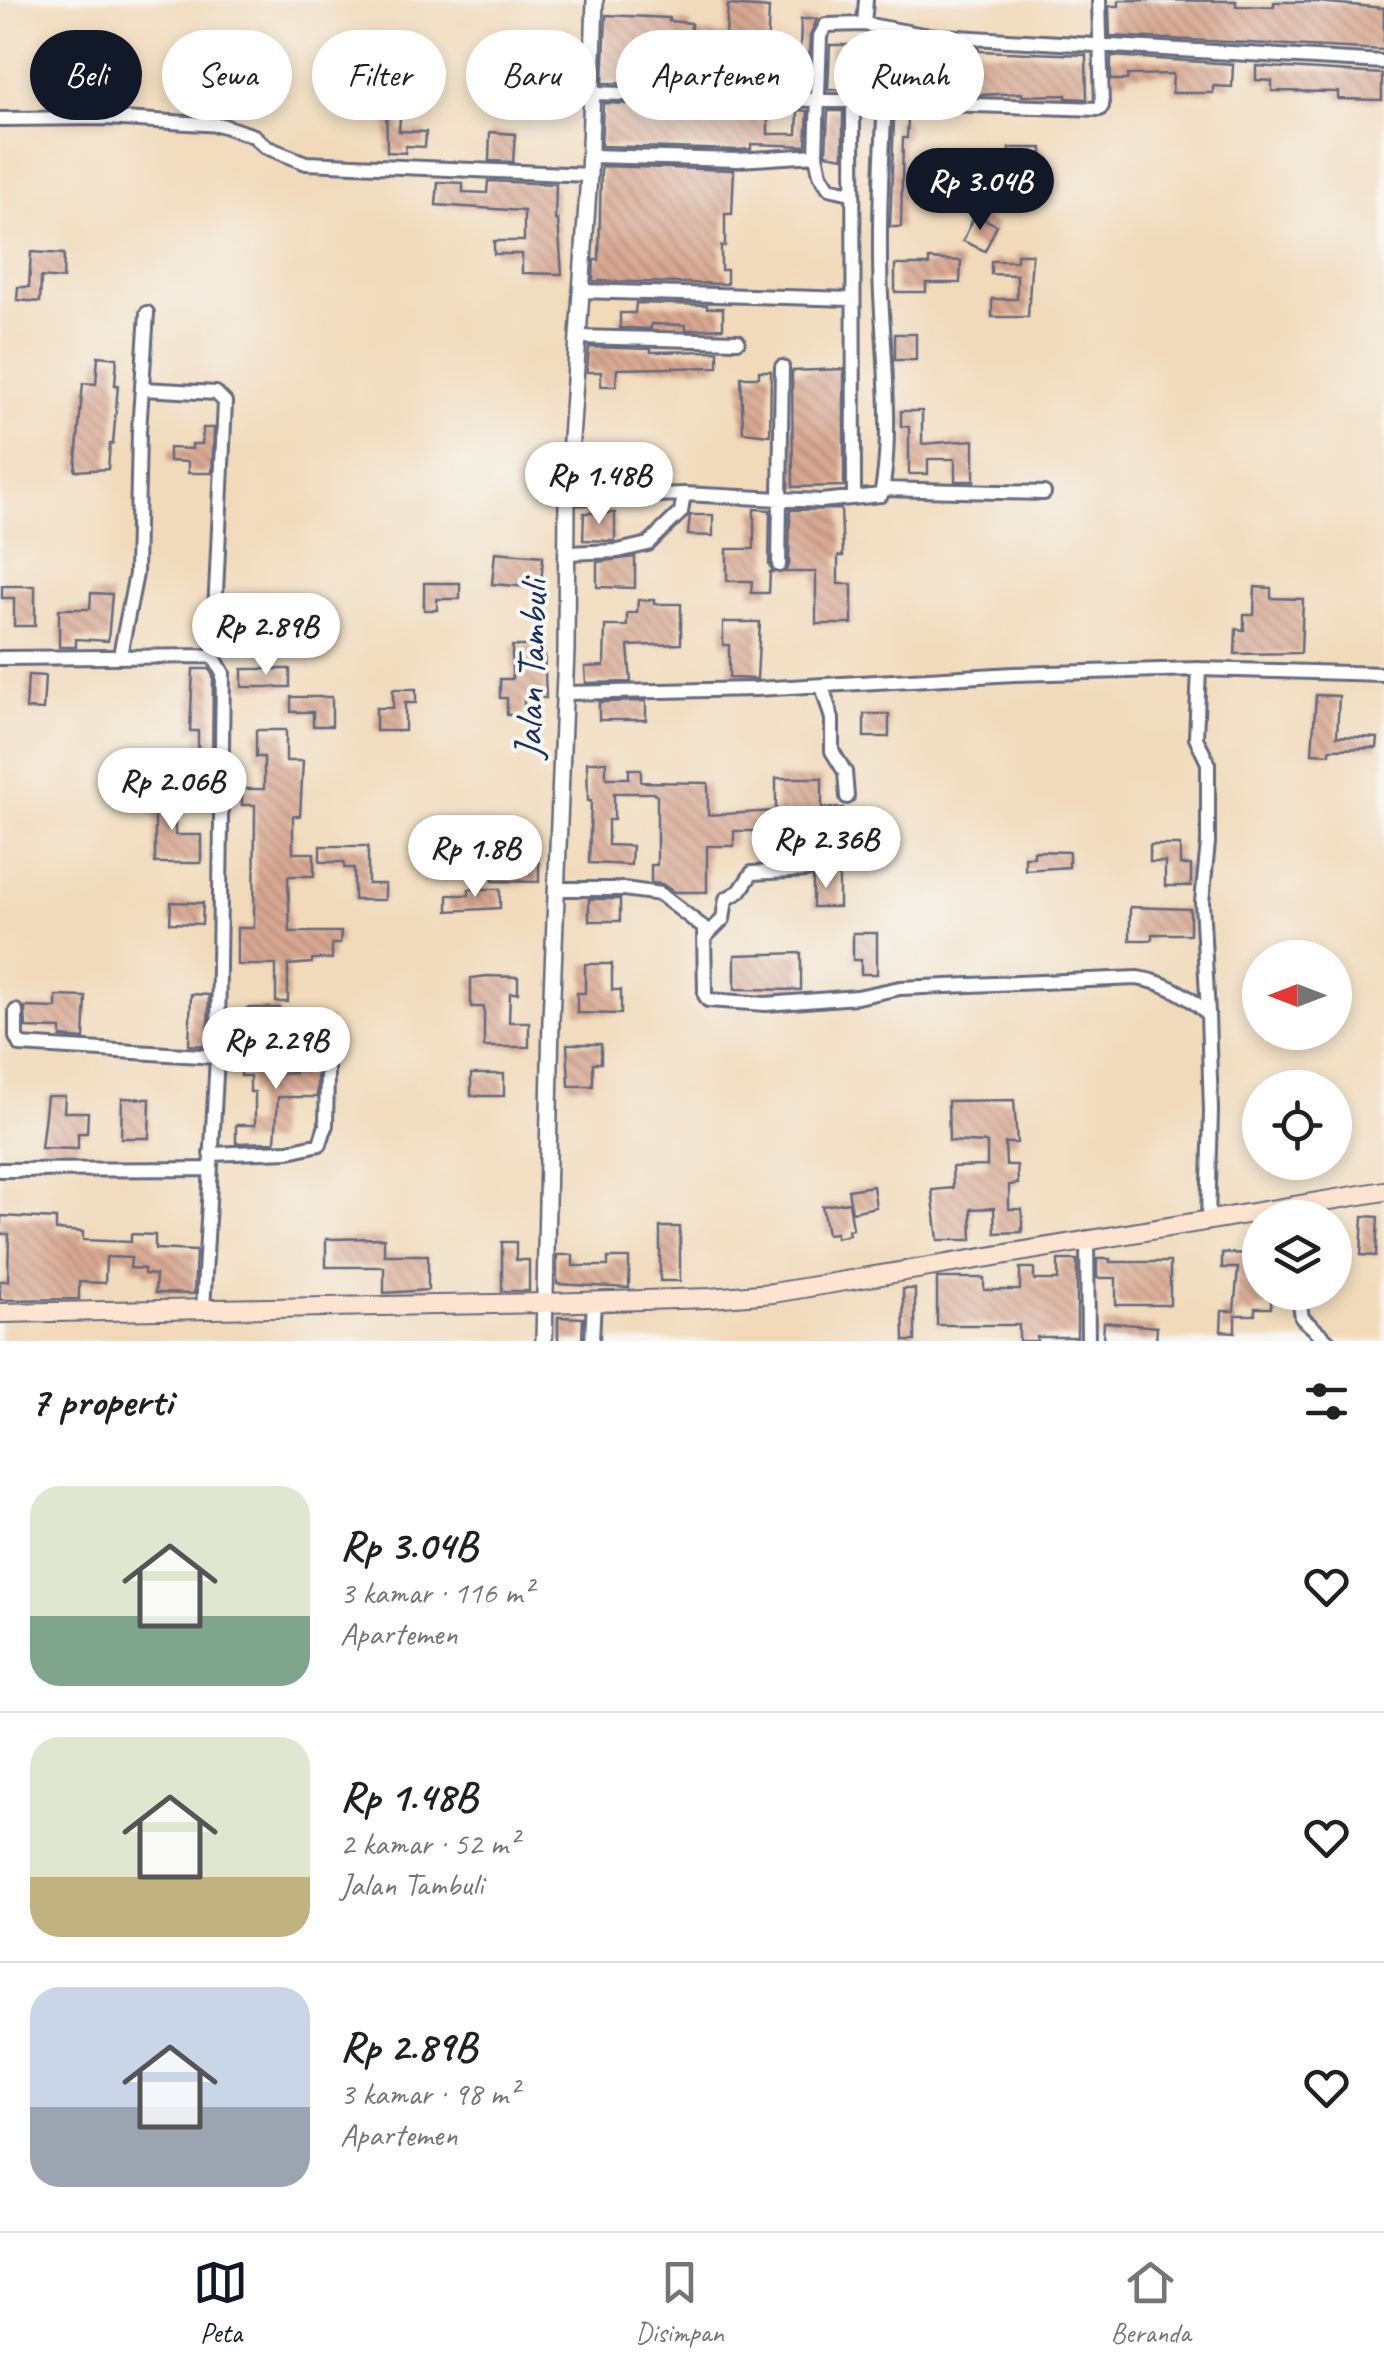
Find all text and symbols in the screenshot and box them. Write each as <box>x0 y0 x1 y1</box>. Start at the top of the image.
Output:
chip: Beli <box>30 30 142 120</box>
chip: Sewa <box>162 30 292 120</box>
chip: Filter <box>312 30 446 120</box>
chip: Baru <box>466 30 596 120</box>
chip: Apartemen <box>616 30 814 120</box>
chip: Rumah <box>834 30 984 120</box>
pin: Rp 3.04B <box>877 148 1083 233</box>
text: Rp 3.04B <box>928 160 1032 201</box>
pin: Rp 1.48B <box>496 442 702 527</box>
text: Rp 1.48B <box>547 454 651 495</box>
street label: Jalan Tambuli <box>503 574 559 761</box>
pin: Rp 2.89B <box>163 593 369 678</box>
text: Rp 2.89B <box>214 605 318 646</box>
pin: Rp 2.06B <box>69 748 275 833</box>
text: Rp 2.06B <box>120 760 224 801</box>
pin: Rp 2.36B <box>723 806 929 891</box>
pin: Rp 1.8B <box>383 815 567 900</box>
text: Rp 2.36B <box>774 818 878 859</box>
text: Rp 1.8B <box>430 827 520 868</box>
north arrow <box>1242 940 1352 1050</box>
map controls <box>1242 940 1352 1310</box>
pin: Rp 2.29B <box>173 1007 379 1092</box>
text: Rp 2.29B <box>224 1019 328 1060</box>
button: locate <box>1242 1070 1352 1180</box>
button: layers <box>1242 1200 1352 1310</box>
icon: filters <box>1299 1374 1354 1429</box>
text: 7 properti <box>30 1375 172 1428</box>
text: Rp 3.04B <box>340 1519 477 1572</box>
icon: home <box>110 1526 230 1646</box>
icon: heart <box>1299 1559 1354 1614</box>
text: 3 kamar · 116 m² <box>340 1572 532 1613</box>
text: Apartemen <box>340 1613 457 1654</box>
text: Rp 1.48B <box>340 1770 477 1823</box>
icon: home <box>110 1777 230 1897</box>
icon: heart <box>1299 1810 1354 1865</box>
text: 2 kamar · 52 m² <box>340 1823 518 1864</box>
text: Jalan Tambuli <box>340 1864 483 1905</box>
text: Rp 2.89B <box>340 2020 476 2073</box>
icon: home <box>110 2027 230 2147</box>
icon: heart <box>1299 2060 1354 2115</box>
text: 3 kamar · 98 m² <box>340 2073 518 2114</box>
text: Apartemen <box>340 2114 457 2155</box>
tab: Peta <box>193 2255 248 2350</box>
tab: Disimpan <box>635 2255 724 2350</box>
tab: Beranda <box>1111 2255 1191 2350</box>

